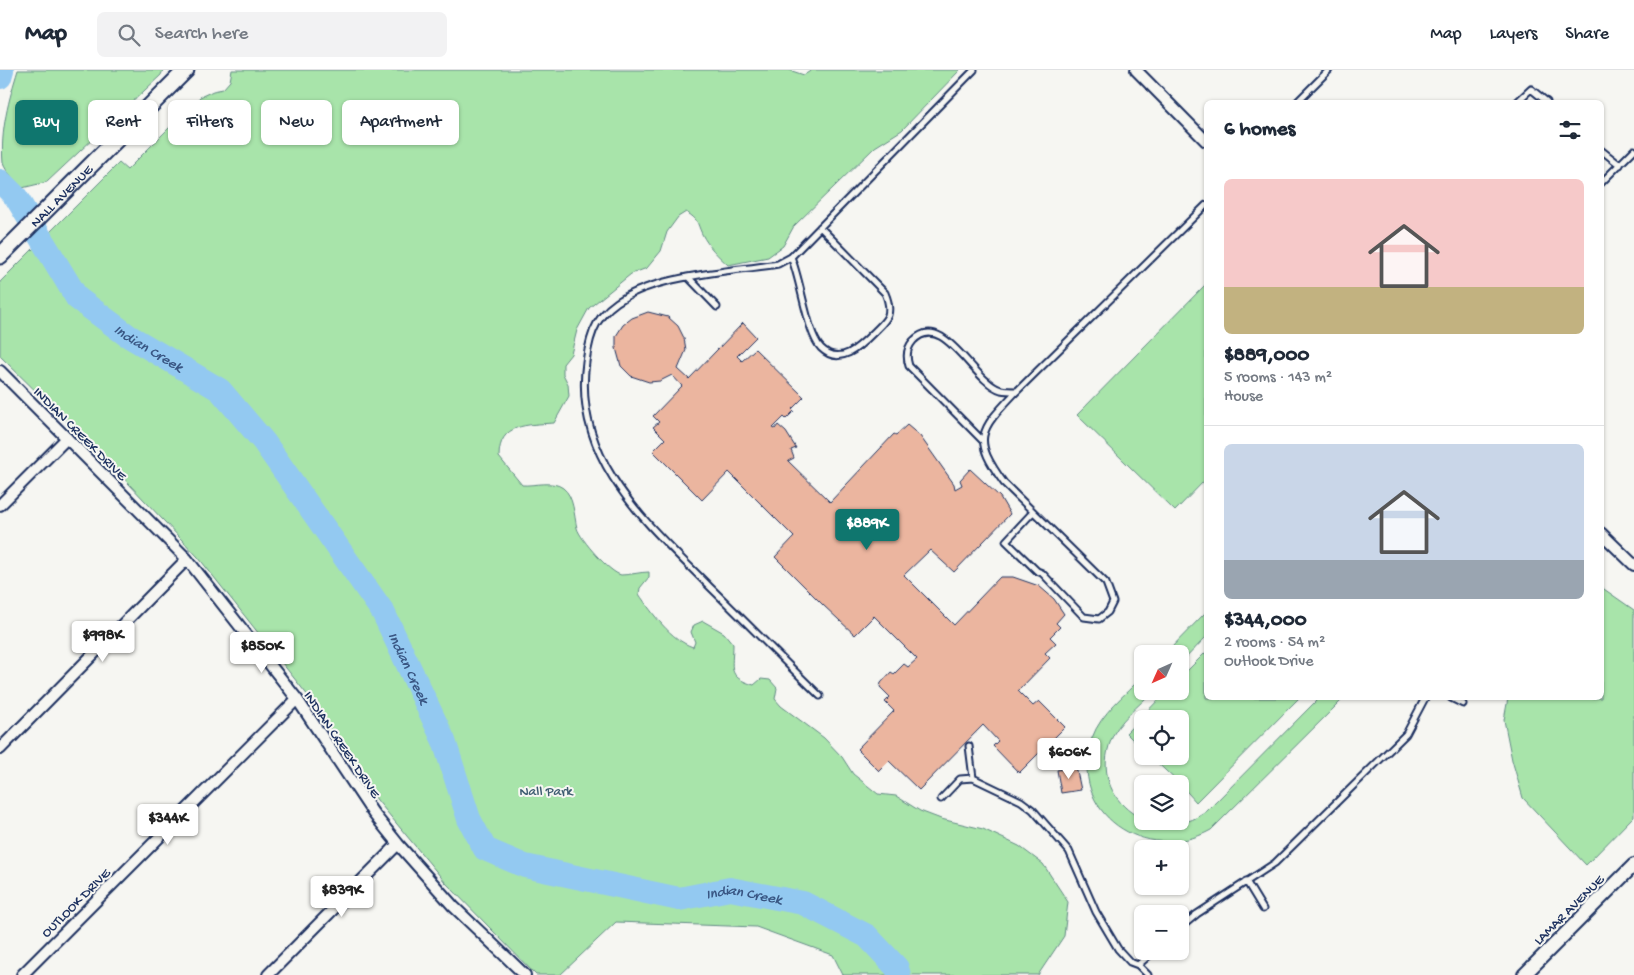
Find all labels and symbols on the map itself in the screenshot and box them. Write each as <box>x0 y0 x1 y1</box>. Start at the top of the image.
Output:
street label: NALL AVENUE <box>28 161 98 232</box>
water label: Indian Creek <box>110 321 187 378</box>
street label: INDIAN CREEK DRIVE <box>29 384 130 486</box>
pin: $889K <box>832 508 902 551</box>
pin: $998K <box>68 620 138 663</box>
water label: Indian Creek <box>383 630 433 709</box>
pin: $850K <box>227 632 297 674</box>
north arrow <box>1134 645 1189 700</box>
street label: INDIAN CREEK DRIVE <box>299 689 384 803</box>
pin: $606K <box>1034 738 1104 780</box>
park label: Nall Park <box>519 784 574 801</box>
pin: $344K <box>133 804 203 846</box>
street label: OUTLOOK DRIVE <box>38 865 116 942</box>
street label: LAMAR AVENUE <box>1531 871 1609 950</box>
pin: $839K <box>307 876 377 918</box>
water label: Indian Creek <box>704 882 784 910</box>

